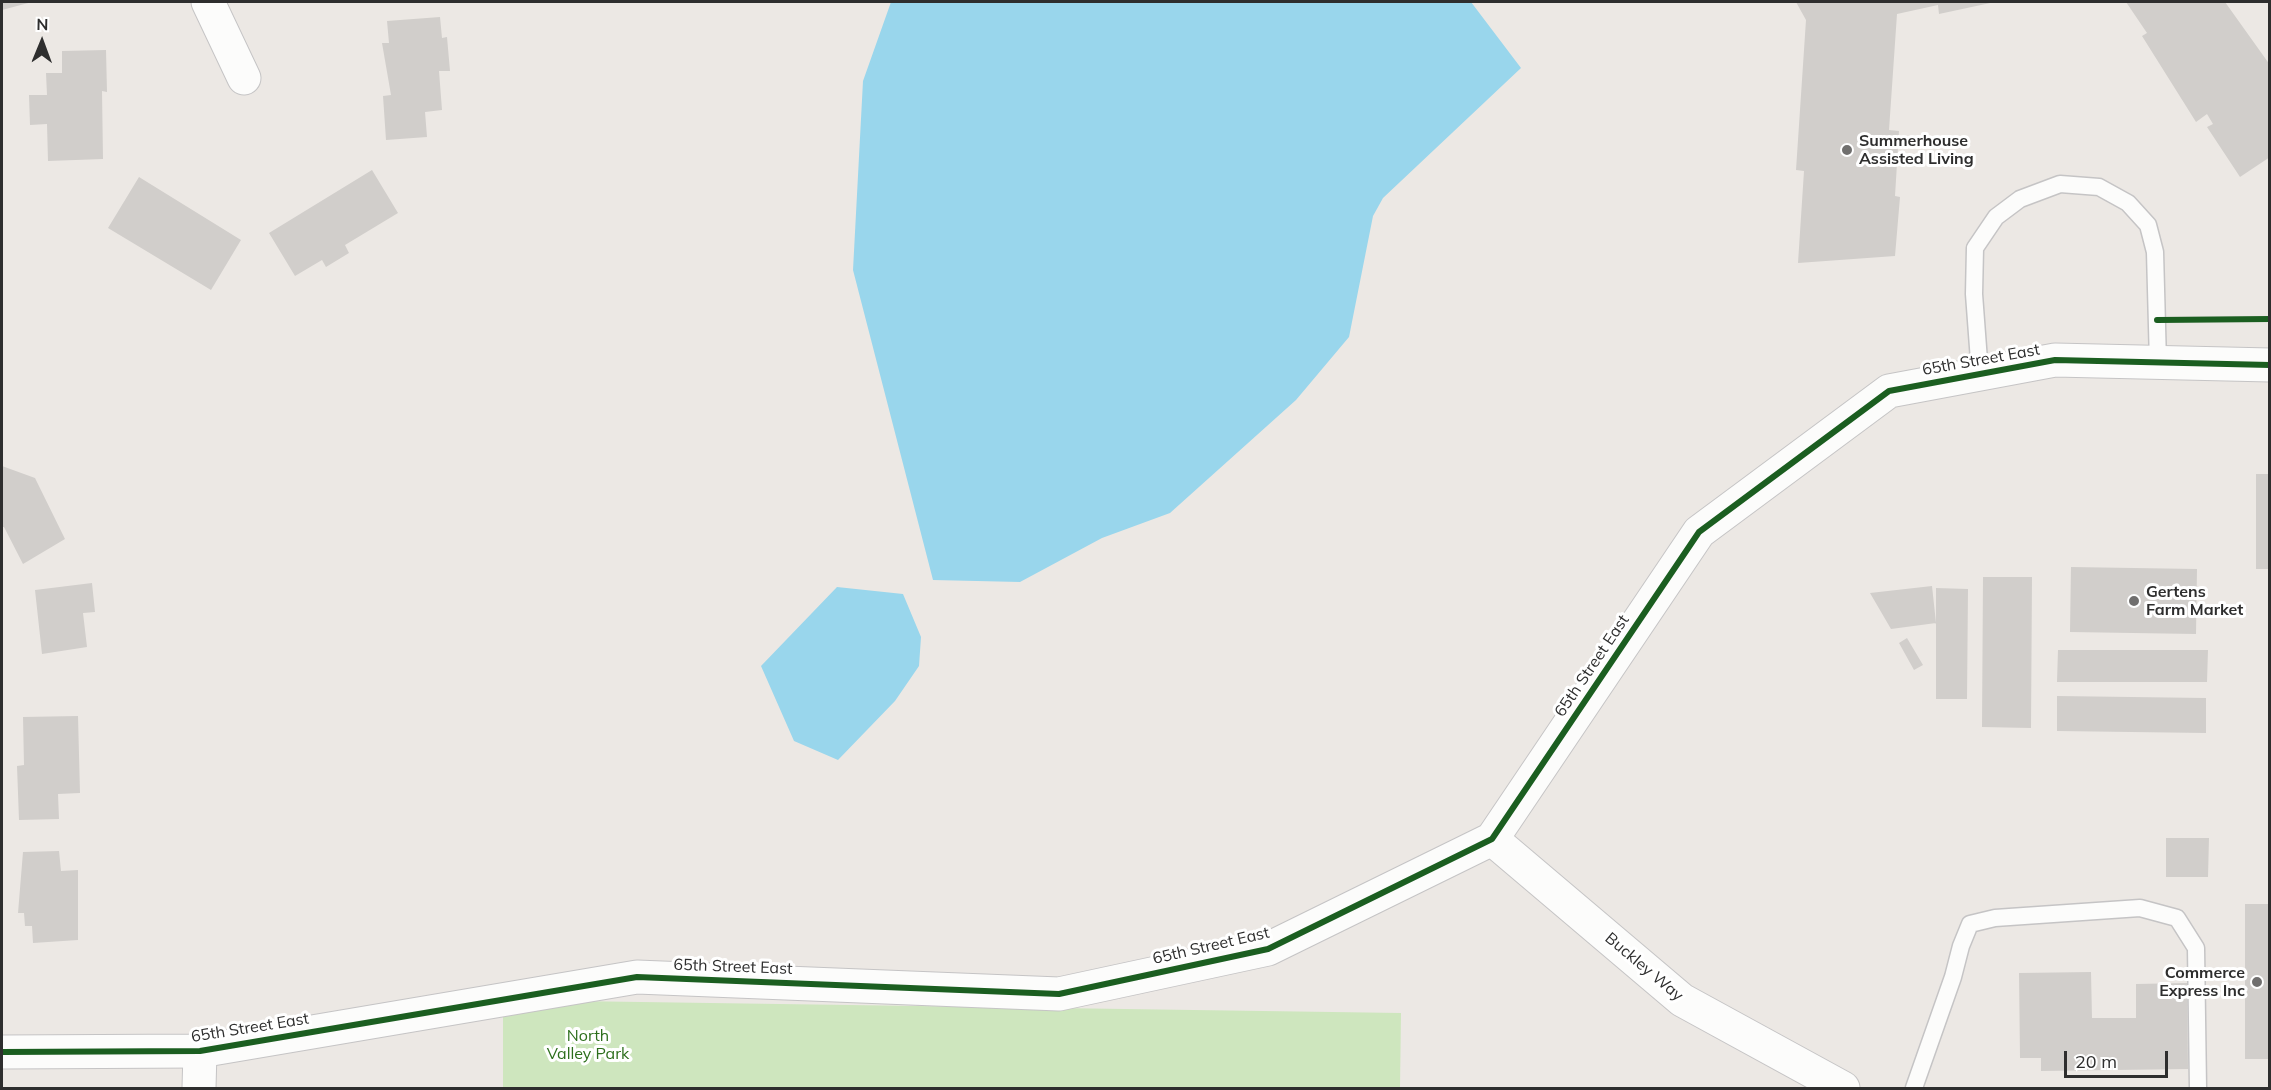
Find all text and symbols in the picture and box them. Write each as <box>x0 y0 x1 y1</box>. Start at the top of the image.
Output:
north arrow <box>12 12 72 72</box>
text: N <box>36 14 49 34</box>
place label: Summerhouse Assisted Living <box>1859 131 1974 169</box>
marker: Summerhouse Assisted Living <box>1840 143 1854 157</box>
street label: 65th Street East <box>1921 340 2041 380</box>
place label: Gertens Farm Market <box>2146 582 2243 620</box>
marker: Gertens Farm Market <box>2127 594 2141 608</box>
street label: 65th Street East <box>1551 611 1633 721</box>
street label: 65th Street East <box>1151 923 1271 969</box>
street label: Buckley Way <box>1601 929 1687 1005</box>
street label: 65th Street East <box>673 955 793 979</box>
place label: Commerce Express Inc <box>2159 963 2245 1001</box>
marker: Commerce Express Inc <box>2250 975 2264 989</box>
street label: 65th Street East <box>190 1009 310 1047</box>
park label: North Valley Park <box>547 1026 629 1064</box>
scale bar <box>2067 1039 2170 1077</box>
text: 20 m <box>2075 1050 2117 1073</box>

